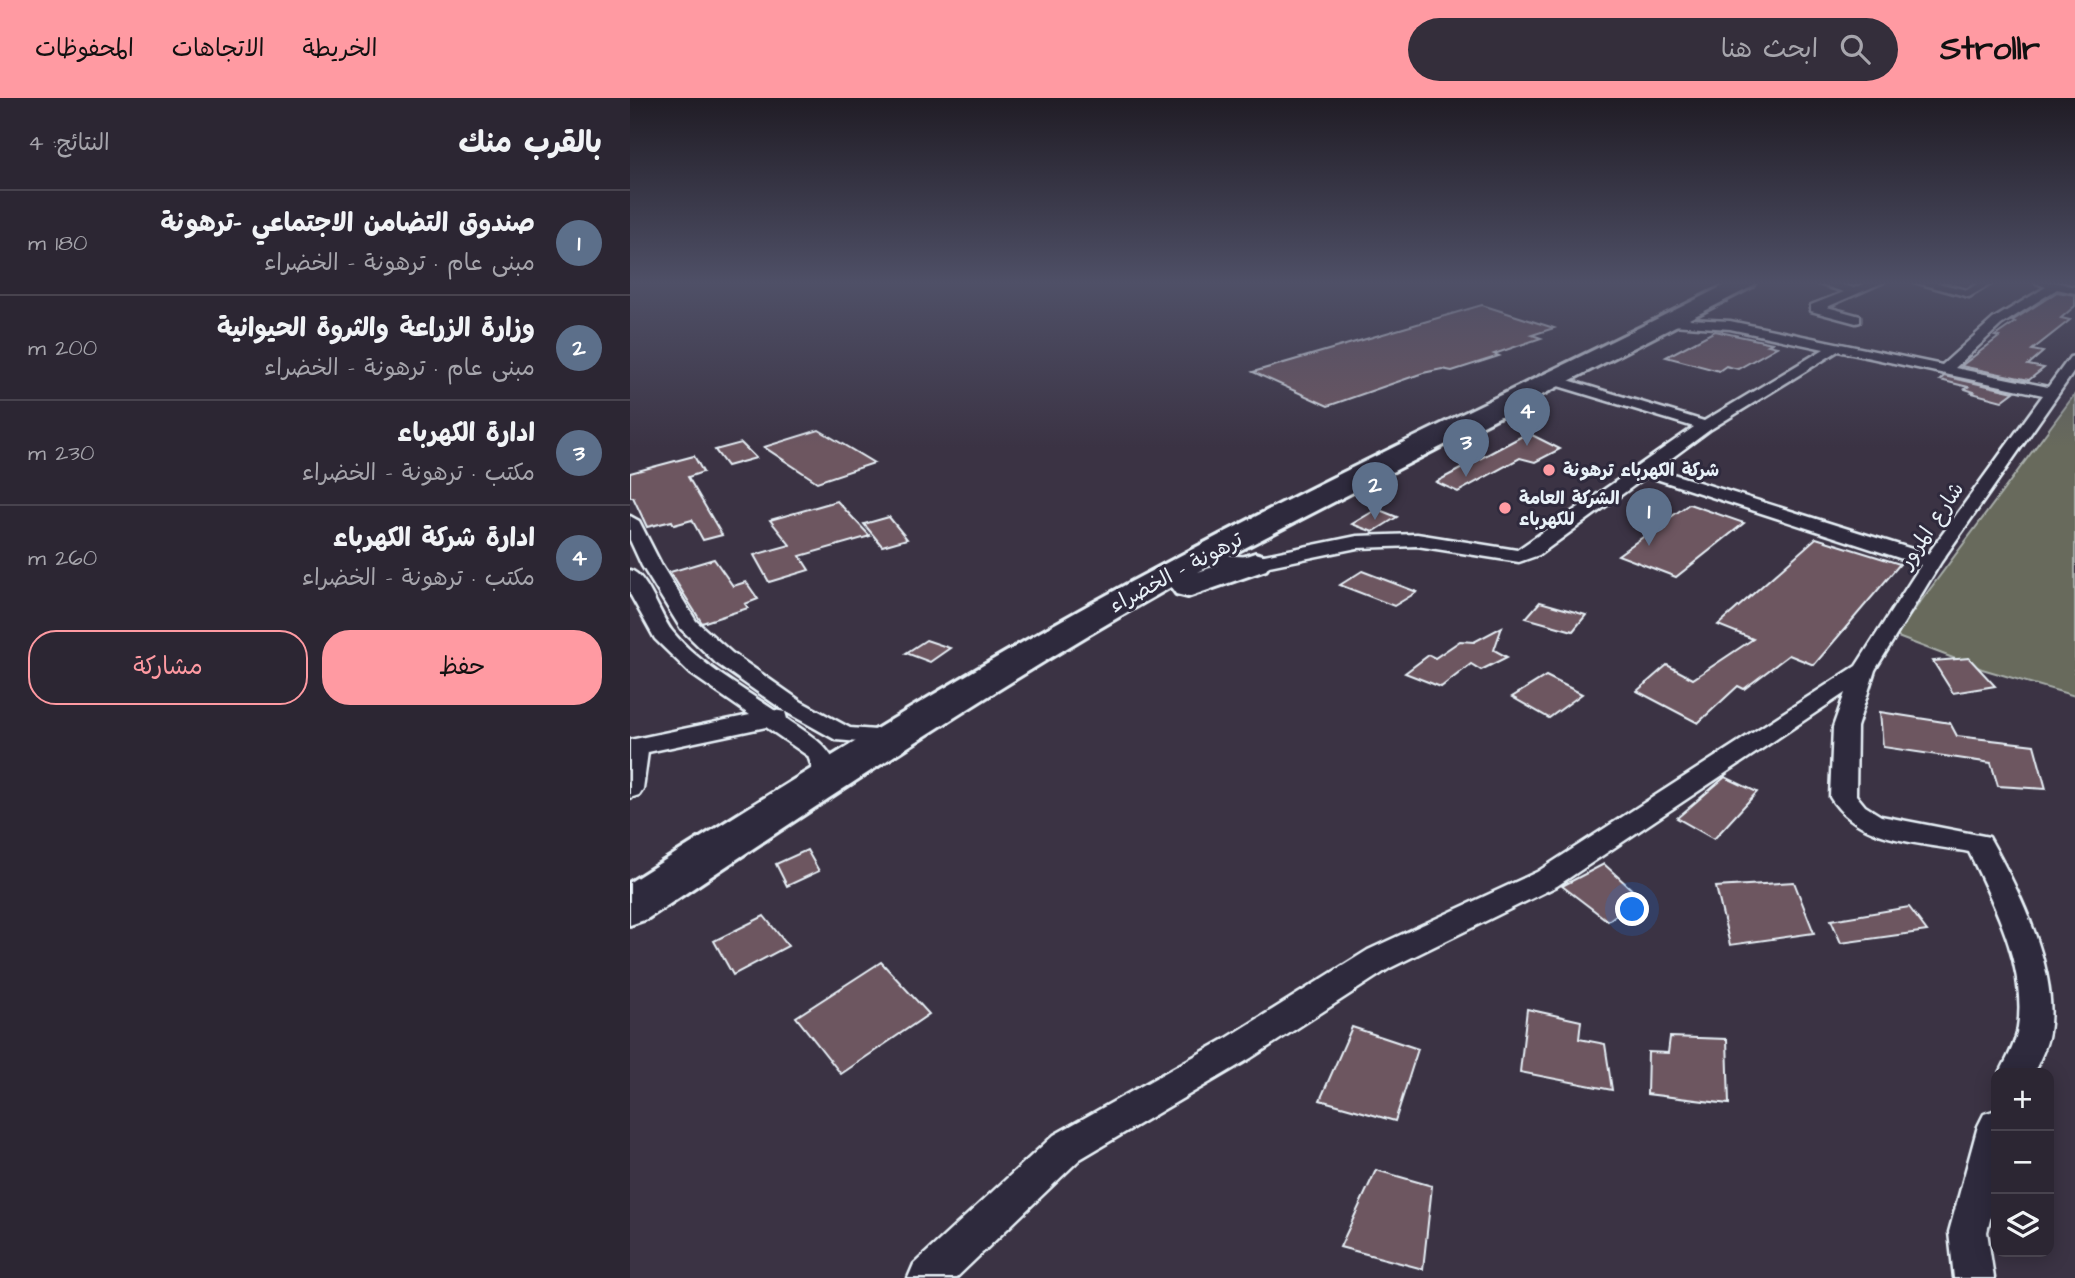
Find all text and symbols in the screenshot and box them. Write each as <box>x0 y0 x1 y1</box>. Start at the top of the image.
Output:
search box <box>1408 18 1898 81</box>
text: Strollr <box>1940 26 2040 72</box>
icon: search <box>1836 30 1874 68</box>
text: ابحث هنا <box>1721 31 1818 67</box>
text: المحفوظات <box>35 32 134 66</box>
text: الاتجاهات <box>172 32 265 66</box>
text: الخريطة <box>303 32 377 66</box>
text: بالقرب منك <box>458 122 602 164</box>
text: النتائج: 4 <box>28 127 110 159</box>
text: صندوق التضامن الاجتماعي -ترهونة <box>161 205 535 241</box>
text: 180 m <box>28 227 88 259</box>
text: 1 <box>578 227 580 259</box>
text: مبنى عام · ترهونة - الخضراء <box>264 247 535 279</box>
text: وزارة الزراعة والثروة الحيوانية <box>217 310 535 346</box>
text: 200 m <box>28 332 97 364</box>
text: 2 <box>572 332 586 364</box>
text: مبنى عام · ترهونة - الخضراء <box>264 352 535 384</box>
pin: 4 <box>1504 388 1550 446</box>
text: ادارة الكهرباء <box>397 415 535 451</box>
pin: 3 <box>1443 419 1489 477</box>
text: 230 m <box>28 437 95 469</box>
text: 3 <box>573 437 585 469</box>
text: مكتب · ترهونة - الخضراء <box>302 457 535 489</box>
place label: شركة الكهرباء ترهونة <box>1563 458 1719 483</box>
pin: 2 <box>1352 462 1398 520</box>
marker: شركة الكهرباء ترهونة <box>1541 462 1557 478</box>
street label: شارع المرور <box>1891 476 1971 576</box>
place label: الشركة العامة للكهرباء <box>1519 486 1620 532</box>
pin: 1 <box>1626 488 1672 546</box>
marker: الشركة العامة للكهرباء <box>1497 500 1513 516</box>
text: ادارة شركة الكهرباء <box>333 520 535 556</box>
street label: ترهونة - الخضراء <box>1104 525 1249 620</box>
text: 260 m <box>28 542 97 574</box>
text: 4 <box>571 542 587 574</box>
text: مكتب · ترهونة - الخضراء <box>302 562 535 594</box>
button: مشاركة <box>28 630 308 705</box>
button: حفظ <box>322 630 602 705</box>
your location <box>1615 892 1649 926</box>
map controls <box>1991 1068 2054 1257</box>
button: + <box>1991 1068 2054 1131</box>
button: − <box>1991 1131 2054 1194</box>
button: layers <box>1991 1194 2054 1257</box>

